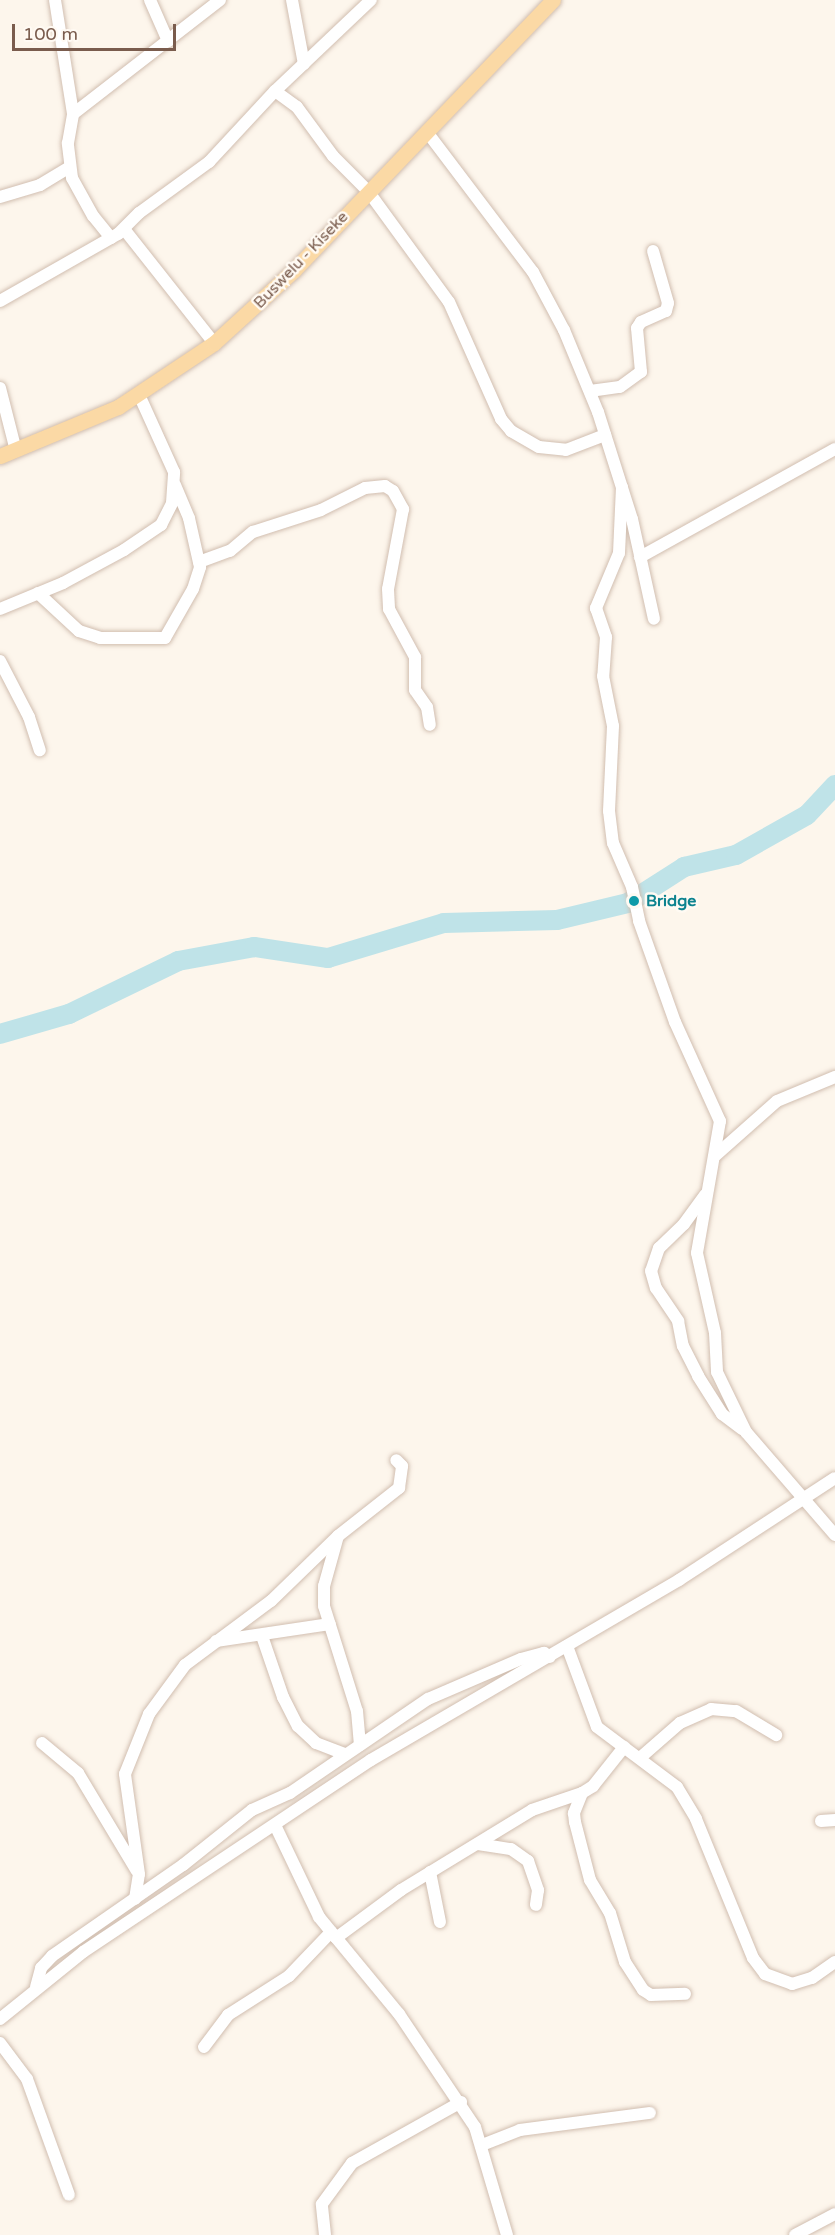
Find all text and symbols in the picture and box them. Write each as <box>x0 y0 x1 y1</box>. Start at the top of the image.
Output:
scale bar <box>15 12 178 50</box>
text: 100 m <box>23 23 78 45</box>
street label: Buswelu - Kiseke <box>250 207 352 313</box>
place label: Bridge <box>646 891 696 911</box>
marker: Bridge <box>627 894 641 908</box>

